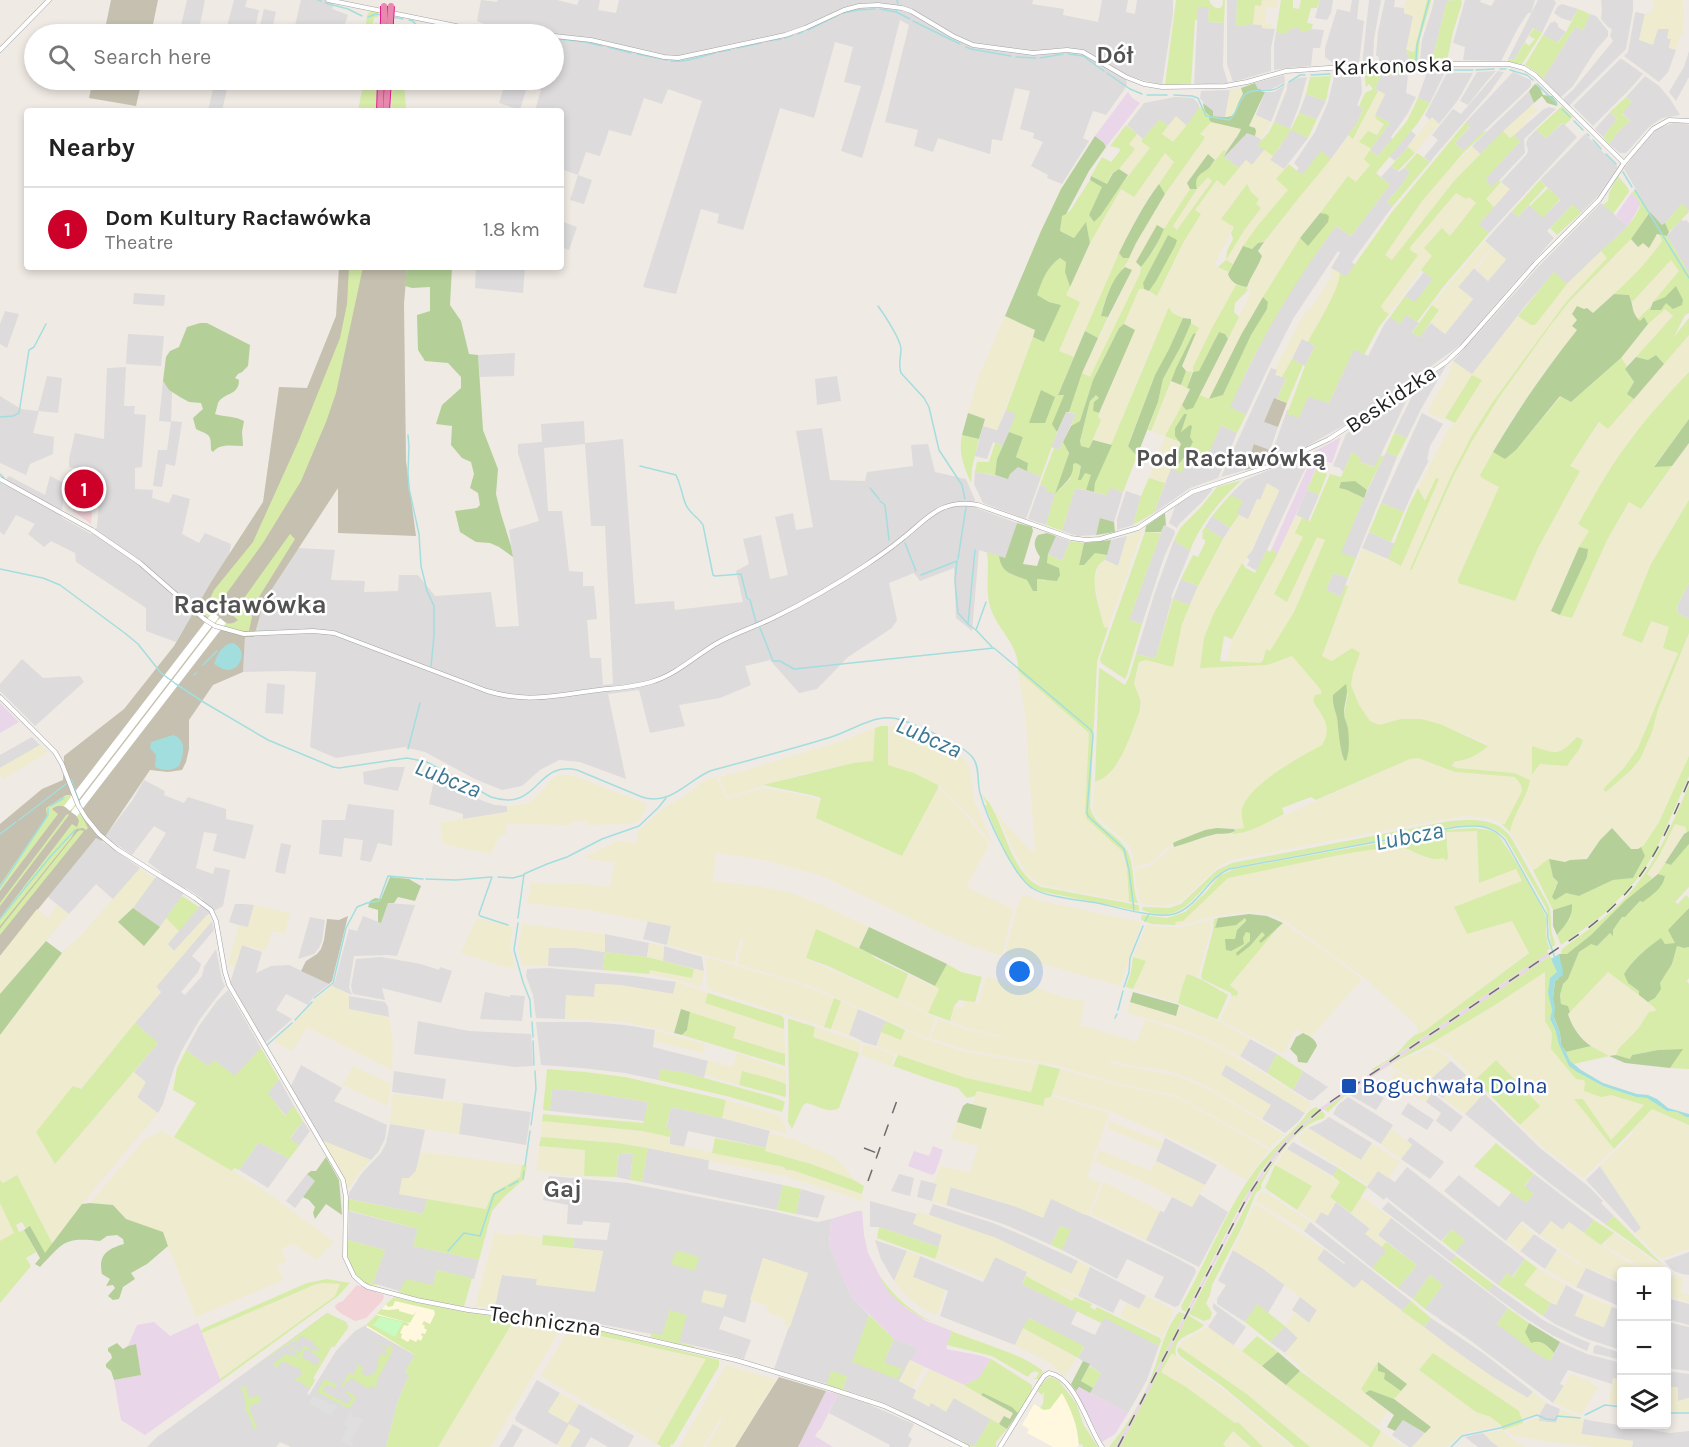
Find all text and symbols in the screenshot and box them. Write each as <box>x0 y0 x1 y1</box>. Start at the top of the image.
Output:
search box <box>24 24 564 90</box>
icon: search <box>45 41 78 74</box>
district label: Dół <box>1096 41 1134 69</box>
text: Search here <box>93 44 211 70</box>
street label: Karkonoska <box>1333 51 1453 81</box>
text: Nearby <box>48 132 135 163</box>
text: Dom Kultury Racławówka <box>105 205 372 231</box>
text: 1 <box>64 218 71 241</box>
text: 1.8 km <box>483 218 540 241</box>
text: Theatre <box>105 231 173 254</box>
street label: Beskidzka <box>1341 359 1441 439</box>
district label: Pod Racławówką <box>1136 444 1326 472</box>
pin: 1 <box>64 466 104 512</box>
district label: Racławówka <box>173 589 327 620</box>
water label: Lubcza <box>892 710 966 764</box>
water label: Lubcza <box>411 752 485 804</box>
water label: Lubcza <box>1372 816 1446 856</box>
your location <box>1005 957 1034 986</box>
place label: Boguchwała Dolna <box>1362 1073 1548 1099</box>
marker: Boguchwała Dolna <box>1340 1077 1358 1095</box>
district label: Gaj <box>544 1175 582 1203</box>
map controls <box>1617 1267 1671 1429</box>
button: + <box>1617 1267 1671 1321</box>
street label: Techniczna <box>488 1300 602 1342</box>
button: − <box>1617 1321 1671 1375</box>
button: layers <box>1617 1375 1671 1429</box>

